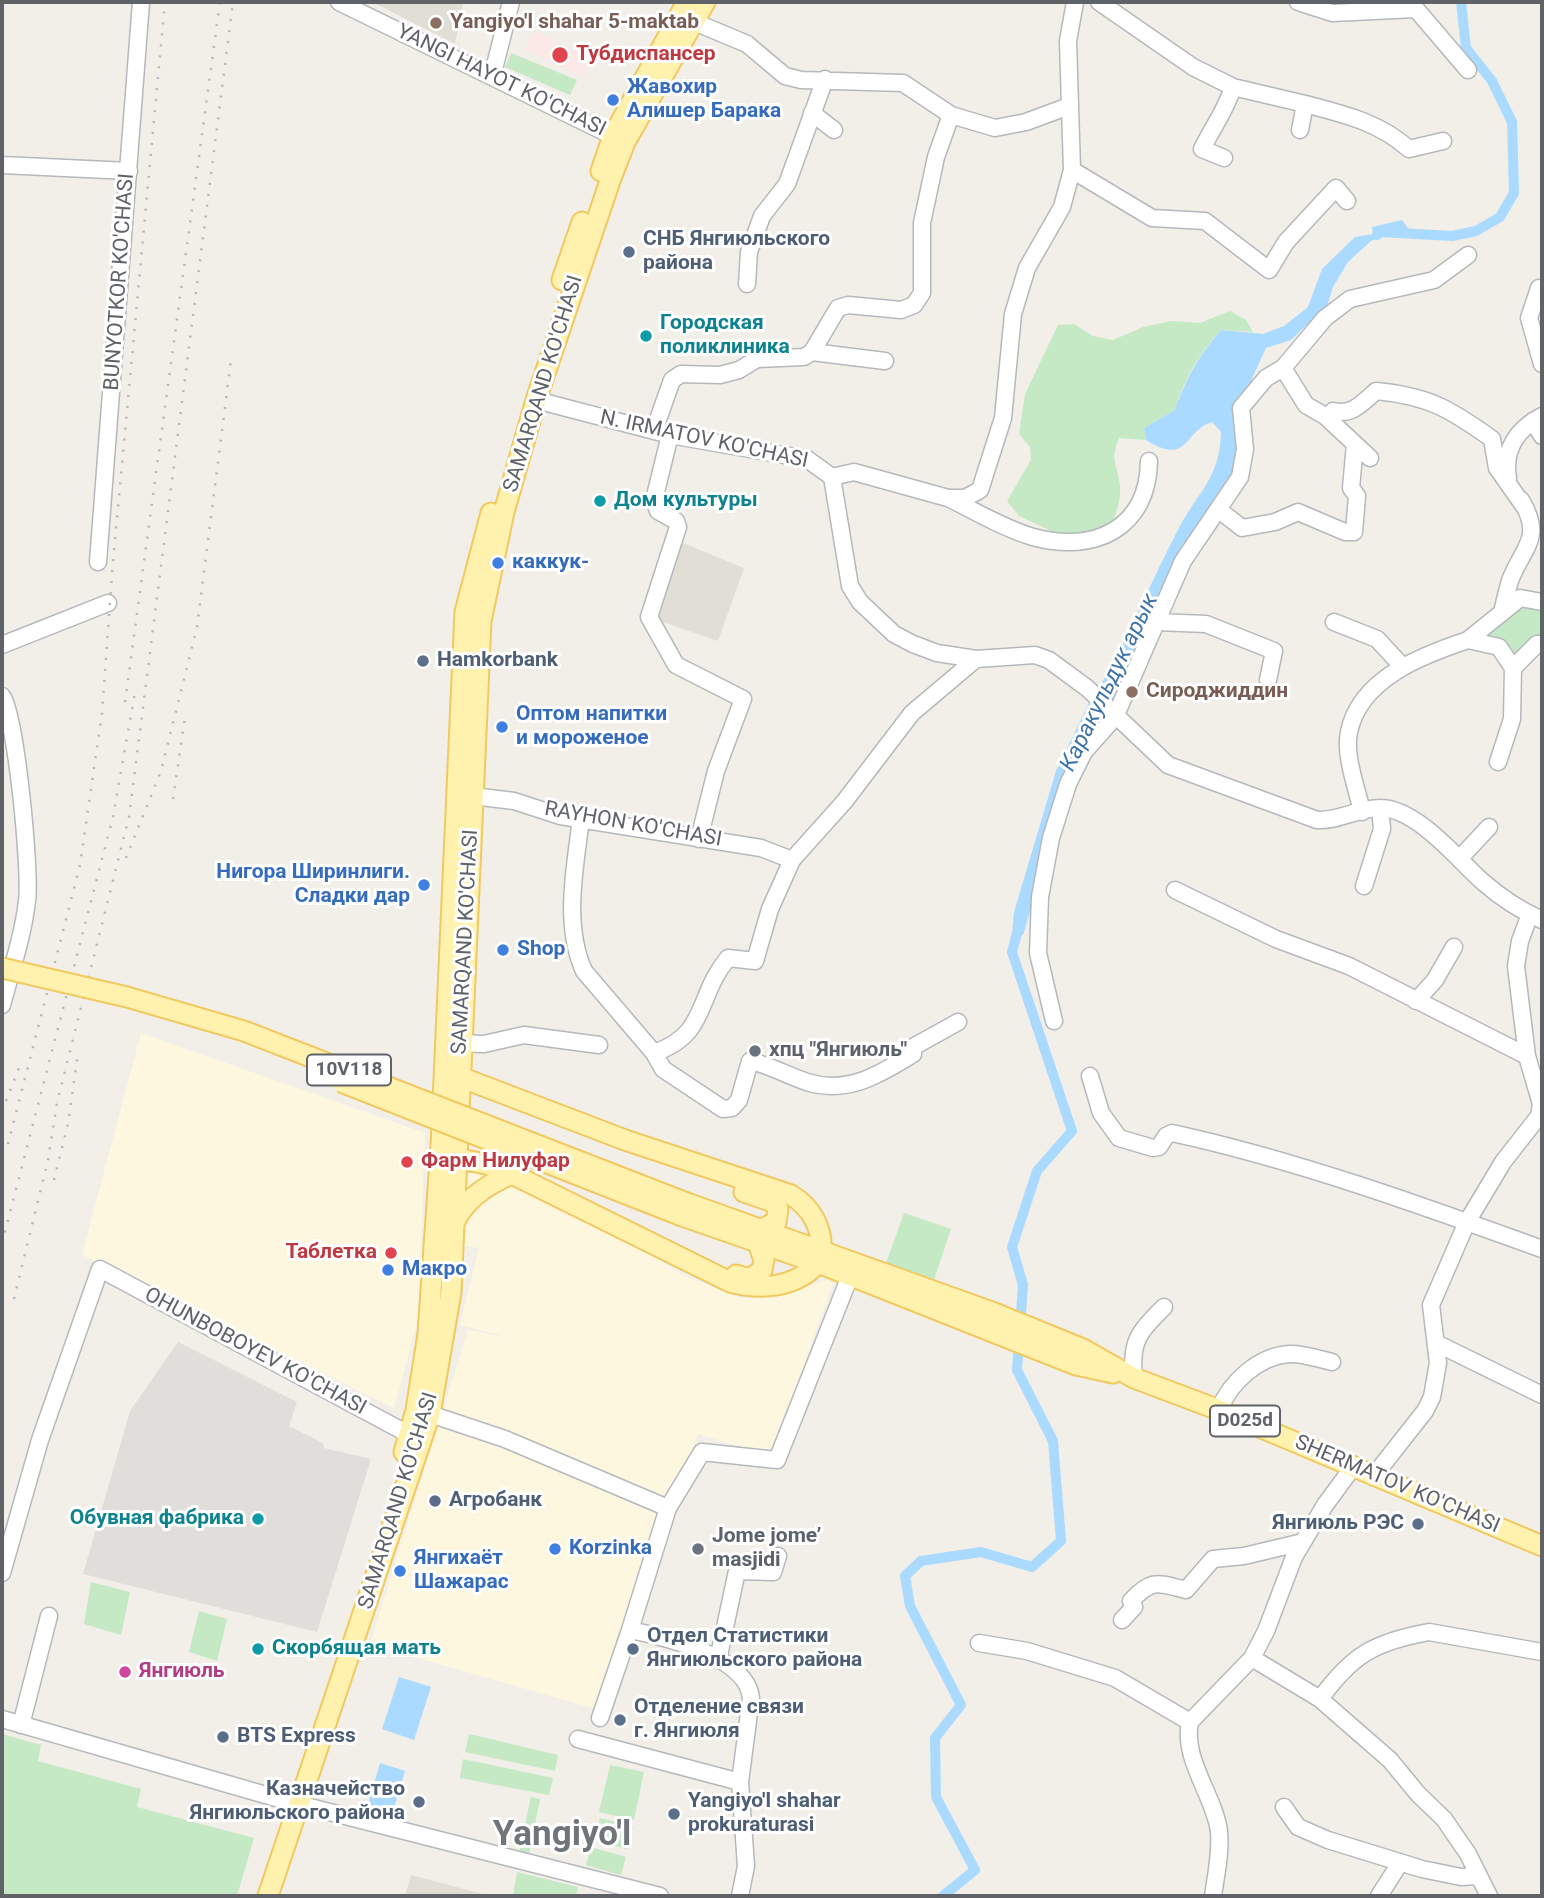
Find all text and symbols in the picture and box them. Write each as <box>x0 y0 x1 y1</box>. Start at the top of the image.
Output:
place label: Yangiyo'l shahar 5-maktab <box>450 10 699 36</box>
marker: Yangiyo'l shahar 5-maktab <box>428 15 444 31</box>
street label: YANGI HAYOT KO'CHASI <box>392 19 610 143</box>
place label: Тубдиспансер <box>576 42 716 68</box>
marker: Тубдиспансер <box>550 45 570 65</box>
place label: Жавохир Алишер Барака <box>627 75 781 125</box>
marker: Жавохир Алишер Барака <box>605 92 621 108</box>
street label: BUNYOTKOR KO'CHASI <box>100 173 140 391</box>
place label: СНБ Янгиюльского района <box>643 227 830 277</box>
marker: СНБ Янгиюльского района <box>621 244 637 260</box>
street label: SAMARQAND KO'CHASI <box>499 273 589 495</box>
place label: Городская поликлиника <box>660 311 790 361</box>
marker: Городская поликлиника <box>638 328 654 344</box>
street label: N. IRMATOV KO'CHASI <box>598 406 810 474</box>
place label: Дом культуры <box>614 488 758 514</box>
marker: Дом культуры <box>592 493 608 509</box>
place label: каккук- <box>512 550 589 576</box>
marker: каккук- <box>490 555 506 571</box>
water label: Каракульдук арык <box>1055 590 1165 776</box>
place label: Hamkorbank <box>437 648 558 674</box>
marker: Hamkorbank <box>415 653 431 669</box>
place label: Сироджиддин <box>1146 679 1288 705</box>
marker: Сироджиддин <box>1124 684 1140 700</box>
place label: Оптом напитки и мороженое <box>516 702 667 752</box>
marker: Оптом напитки и мороженое <box>494 719 510 735</box>
street label: RAYHON KO'CHASI <box>542 797 724 853</box>
street label: SAMARQAND KO'CHASI <box>448 829 484 1055</box>
place label: Нигора Ширинлиги. Сладки дар <box>216 860 410 910</box>
marker: Нигора Ширинлиги. Сладки дар <box>416 877 432 893</box>
place label: Shop <box>517 937 565 963</box>
marker: Shop <box>495 942 511 958</box>
place label: хпц "Янгиюль" <box>769 1038 907 1064</box>
marker: хпц "Янгиюль" <box>747 1043 763 1059</box>
road number: 10V118 <box>307 1054 391 1086</box>
place label: Фарм Нилуфар <box>421 1149 570 1175</box>
marker: Фарм Нилуфар <box>399 1154 415 1170</box>
place label: Таблетка <box>285 1240 377 1266</box>
marker: Таблетка <box>383 1245 399 1261</box>
place label: Макро <box>402 1257 467 1283</box>
marker: Макро <box>380 1262 396 1278</box>
street label: OHUNBOBOYEV KO'CHASI <box>140 1283 370 1421</box>
street label: SAMARQAND KO'CHASI <box>354 1390 444 1612</box>
road number: D025d <box>1210 1406 1280 1436</box>
street label: SHERMATOV KO'CHASI <box>1291 1430 1503 1540</box>
place label: Агробанк <box>449 1488 542 1514</box>
marker: Агробанк <box>427 1493 443 1509</box>
place label: Обувная фабрика <box>70 1506 244 1532</box>
marker: Обувная фабрика <box>250 1511 266 1527</box>
place label: Янгиюль РЭС <box>1272 1511 1404 1537</box>
marker: Янгиюль РЭС <box>1410 1516 1426 1532</box>
place label: Jome jome’ masjidi <box>712 1524 821 1574</box>
place label: Korzinka <box>569 1536 652 1562</box>
marker: Korzinka <box>547 1541 563 1557</box>
marker: Jome jome’ masjidi <box>690 1541 706 1557</box>
place label: Янгихаёт Шажарас <box>414 1546 509 1596</box>
marker: Янгихаёт Шажарас <box>392 1563 408 1579</box>
place label: Отдел Статистики Янгиюльского района <box>647 1624 862 1674</box>
place label: Скорбящая мать <box>272 1636 441 1662</box>
marker: Скорбящая мать <box>250 1641 266 1657</box>
marker: Отдел Статистики Янгиюльского района <box>625 1641 641 1657</box>
place label: Янгиюль <box>139 1659 225 1685</box>
marker: Янгиюль <box>117 1664 133 1680</box>
place label: Отделение связи г. Янгиюля <box>634 1695 804 1745</box>
marker: Отделение связи г. Янгиюля <box>612 1712 628 1728</box>
place label: BTS Express <box>237 1724 356 1750</box>
marker: BTS Express <box>215 1729 231 1745</box>
place label: Казначейство Янгиюльского района <box>190 1777 405 1827</box>
place label: Yangiyo'l shahar prokuraturasi <box>688 1789 841 1839</box>
marker: Казначейство Янгиюльского района <box>411 1794 427 1810</box>
marker: Yangiyo'l shahar prokuraturasi <box>666 1806 682 1822</box>
district label: Yangiyo'l <box>493 1815 631 1857</box>

